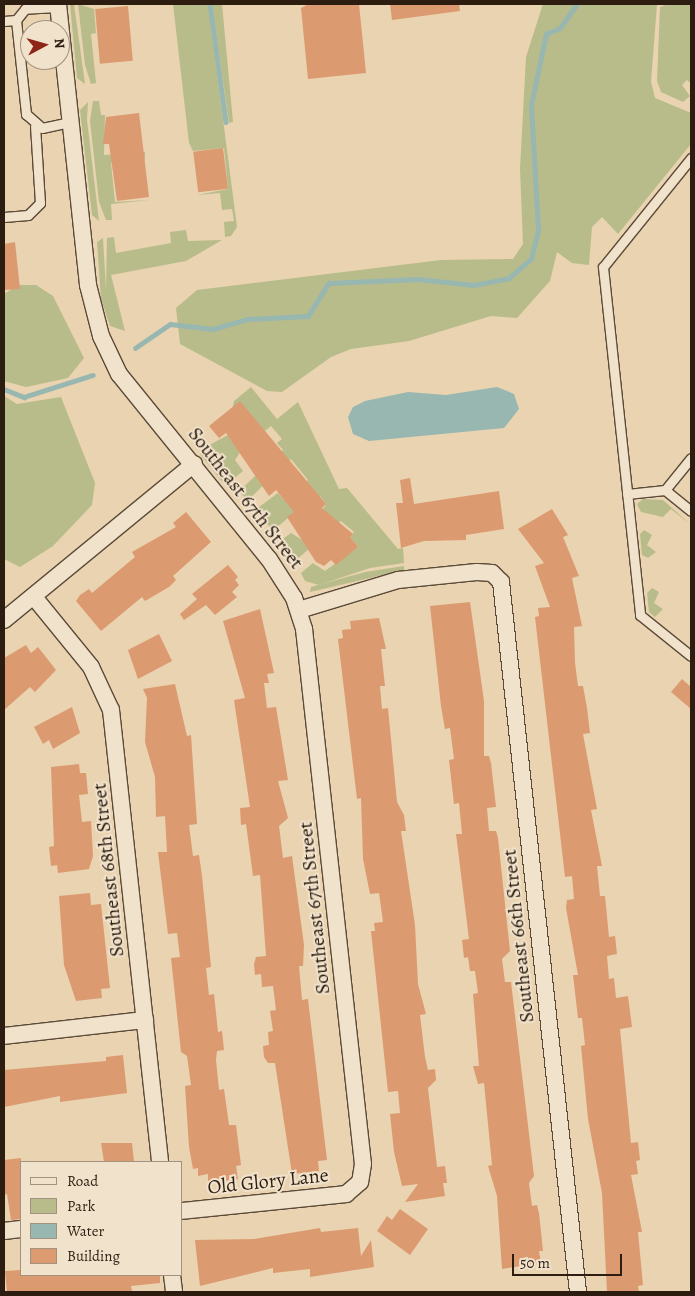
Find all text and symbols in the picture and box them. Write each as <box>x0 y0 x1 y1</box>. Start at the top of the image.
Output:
north arrow <box>20 20 70 70</box>
text: N <box>49 37 69 50</box>
street label: Southeast 67th Street <box>183 422 309 574</box>
street label: Southeast 68th Street <box>87 782 129 958</box>
street label: Southeast 67th Street <box>293 821 335 995</box>
street label: Southeast 66th Street <box>497 848 539 1024</box>
legend <box>20 1161 182 1276</box>
street label: Old Glory Lane <box>206 1163 330 1199</box>
text: Road <box>67 1171 98 1191</box>
text: Park <box>67 1196 95 1216</box>
text: Water <box>67 1221 104 1241</box>
scale bar <box>515 1244 625 1276</box>
text: Building <box>67 1246 120 1266</box>
text: 50 m <box>520 1253 550 1273</box>

